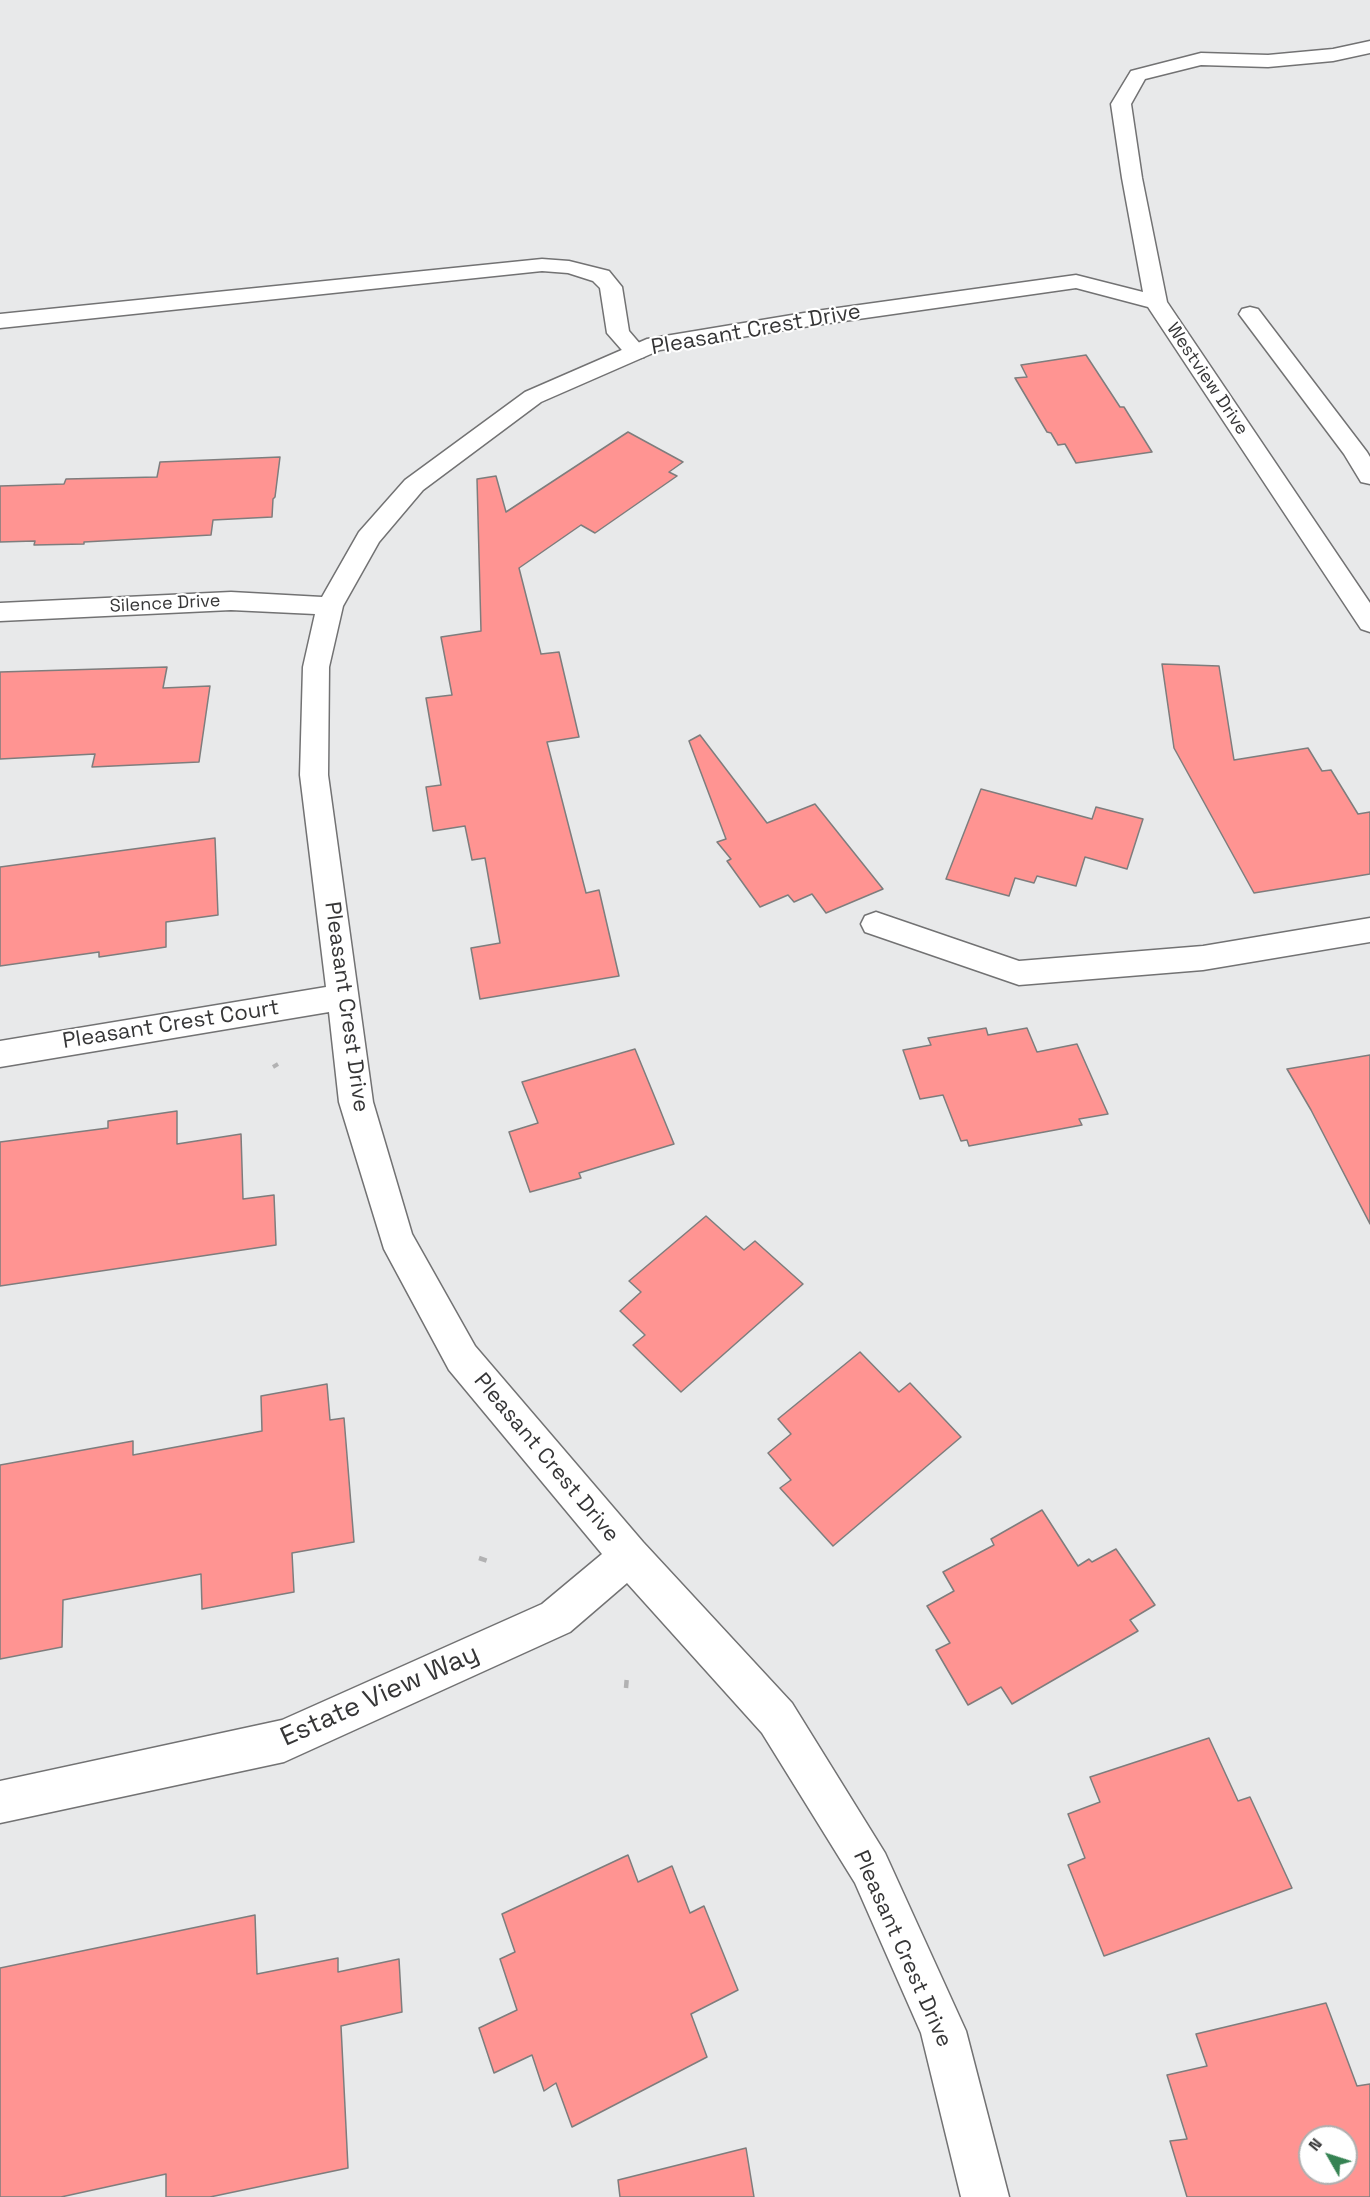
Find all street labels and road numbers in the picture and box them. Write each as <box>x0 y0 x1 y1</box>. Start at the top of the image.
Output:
street label: Pleasant Crest Drive <box>649 299 863 361</box>
street label: Westview Drive <box>1162 319 1252 439</box>
street label: Silence Drive <box>109 590 221 618</box>
street label: Pleasant Crest Drive <box>318 900 374 1114</box>
street label: Pleasant Crest Court <box>61 995 281 1055</box>
street label: Pleasant Crest Drive <box>468 1368 624 1548</box>
street label: Estate View Way <box>276 1638 484 1754</box>
street label: Pleasant Crest Drive <box>847 1847 957 2051</box>

